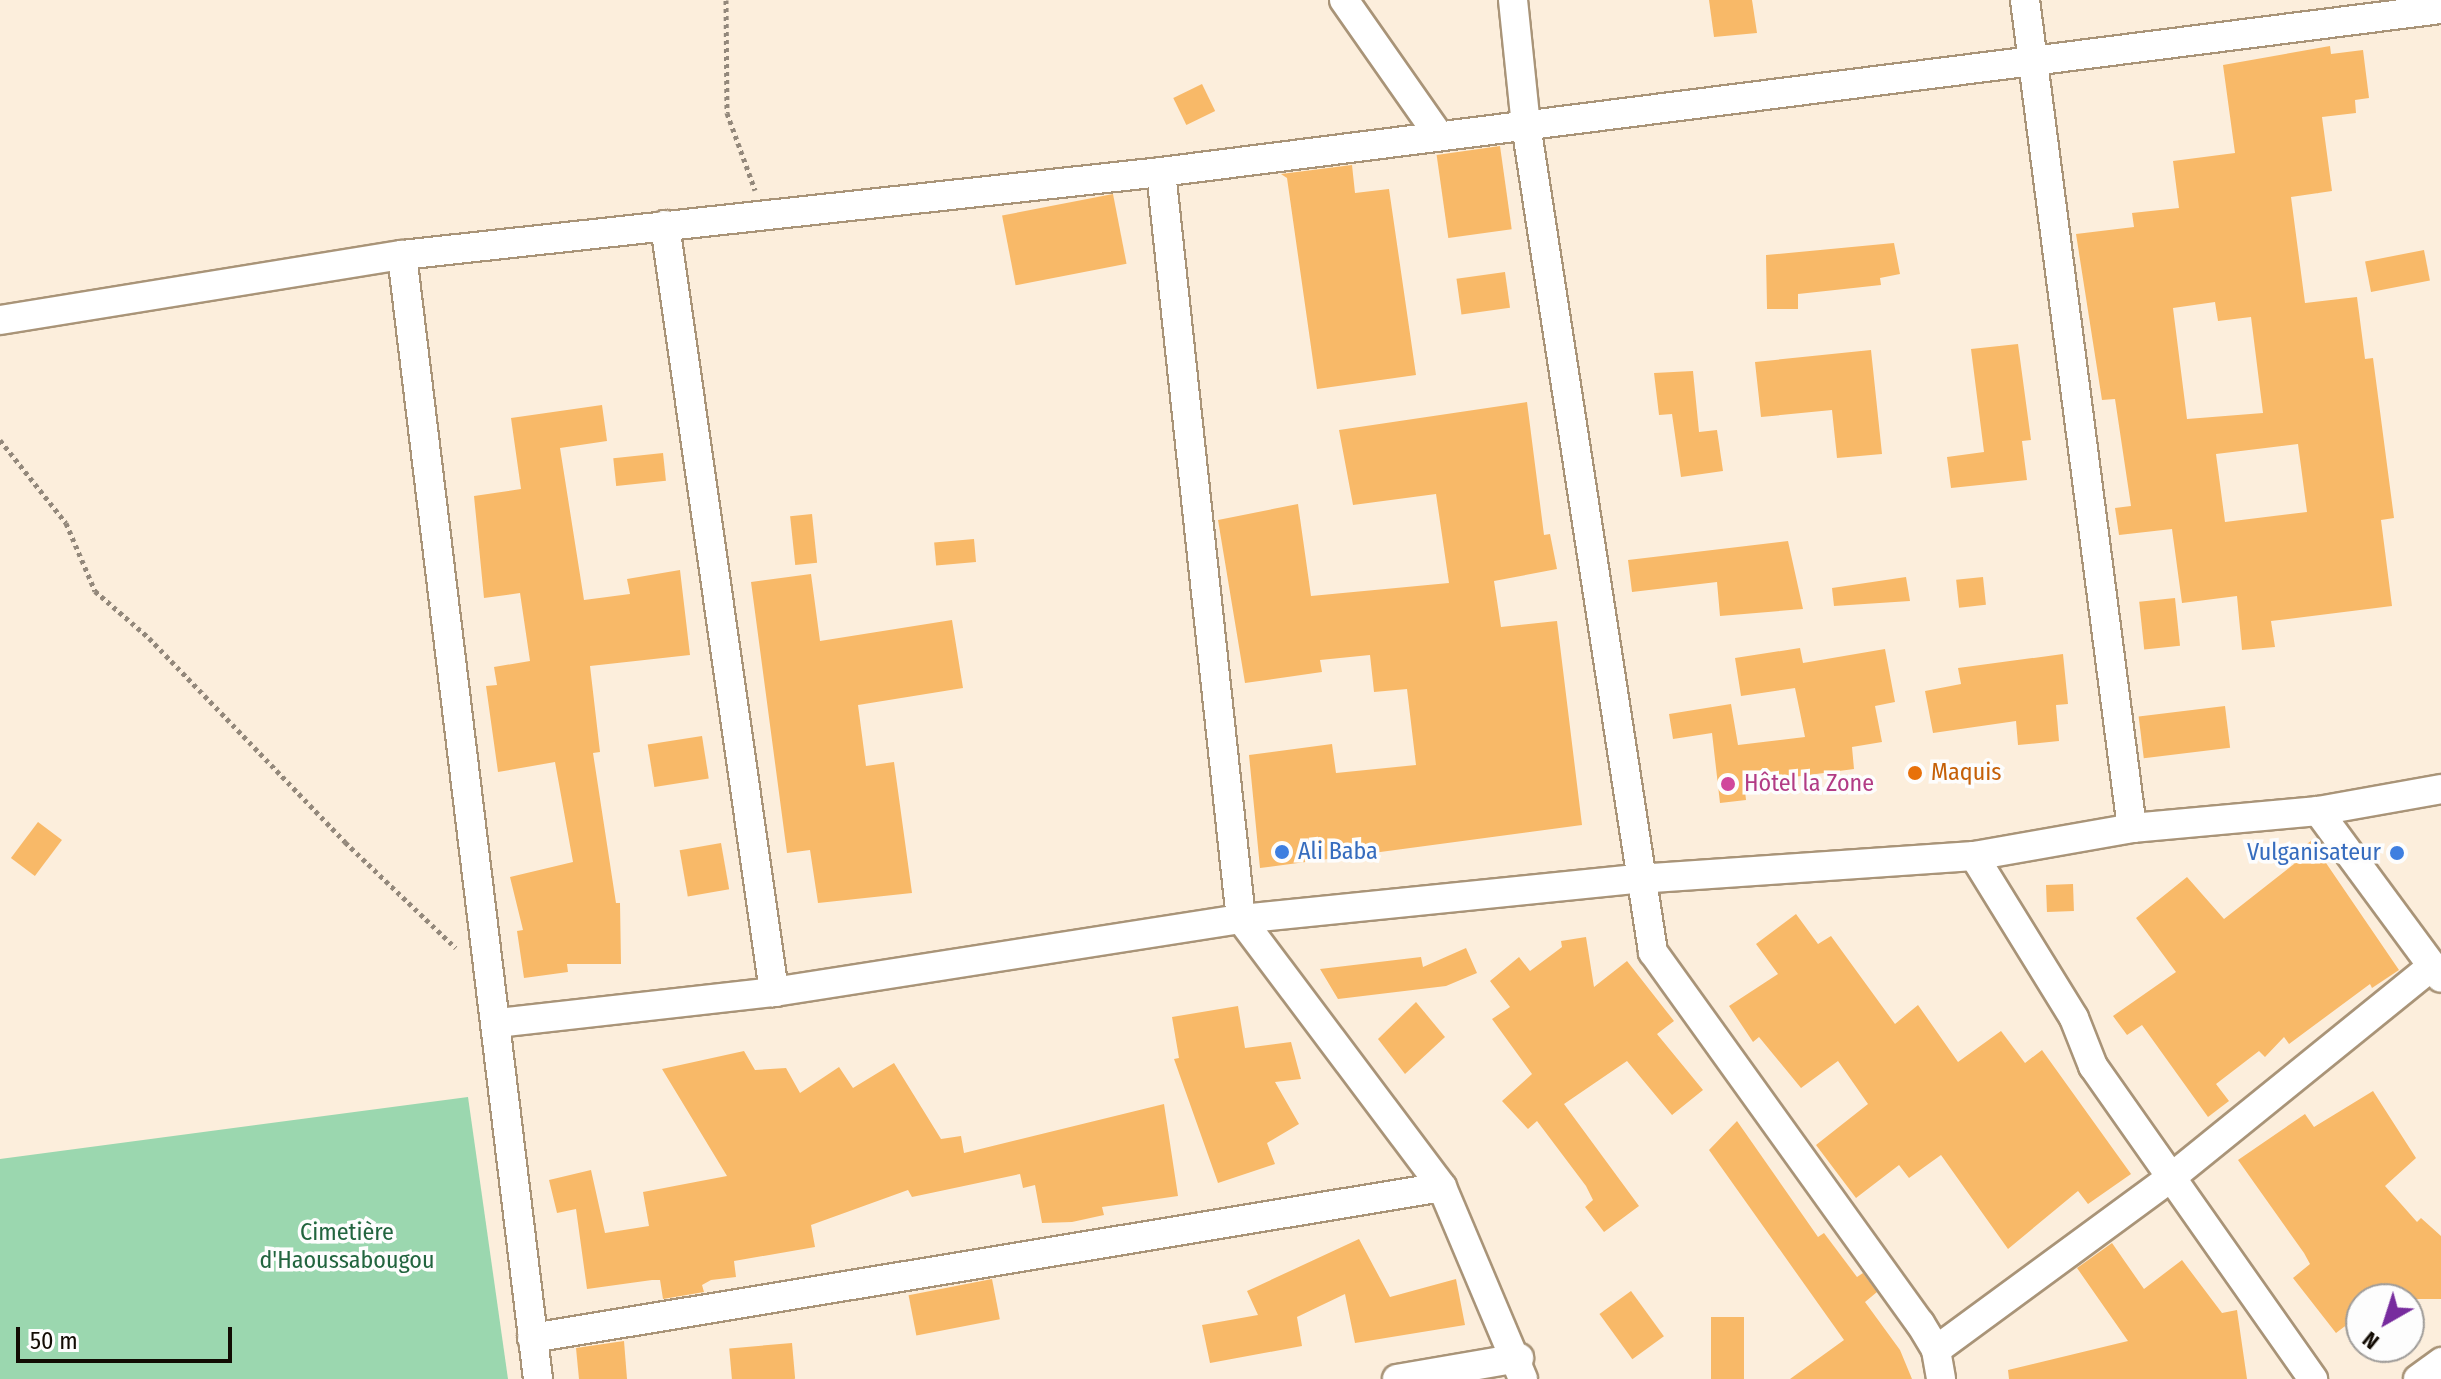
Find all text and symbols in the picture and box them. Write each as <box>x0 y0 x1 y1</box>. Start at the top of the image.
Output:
place label: Maquis <box>1931 759 2002 787</box>
marker: Maquis <box>1906 764 1924 782</box>
place label: Hôtel la Zone <box>1744 770 1874 798</box>
marker: Hôtel la Zone <box>1719 775 1737 793</box>
place label: Ali Baba <box>1298 838 1378 866</box>
place label: Vulganisateur <box>2247 839 2381 867</box>
marker: Ali Baba <box>1273 843 1291 861</box>
marker: Vulganisateur <box>2388 844 2406 862</box>
park label: Cimetière d'Haoussabougou <box>259 1219 435 1275</box>
north arrow <box>2345 1283 2425 1363</box>
scale bar <box>20 1311 236 1361</box>
text: N <box>2357 1326 2384 1355</box>
text: 50 m <box>30 1327 78 1355</box>

